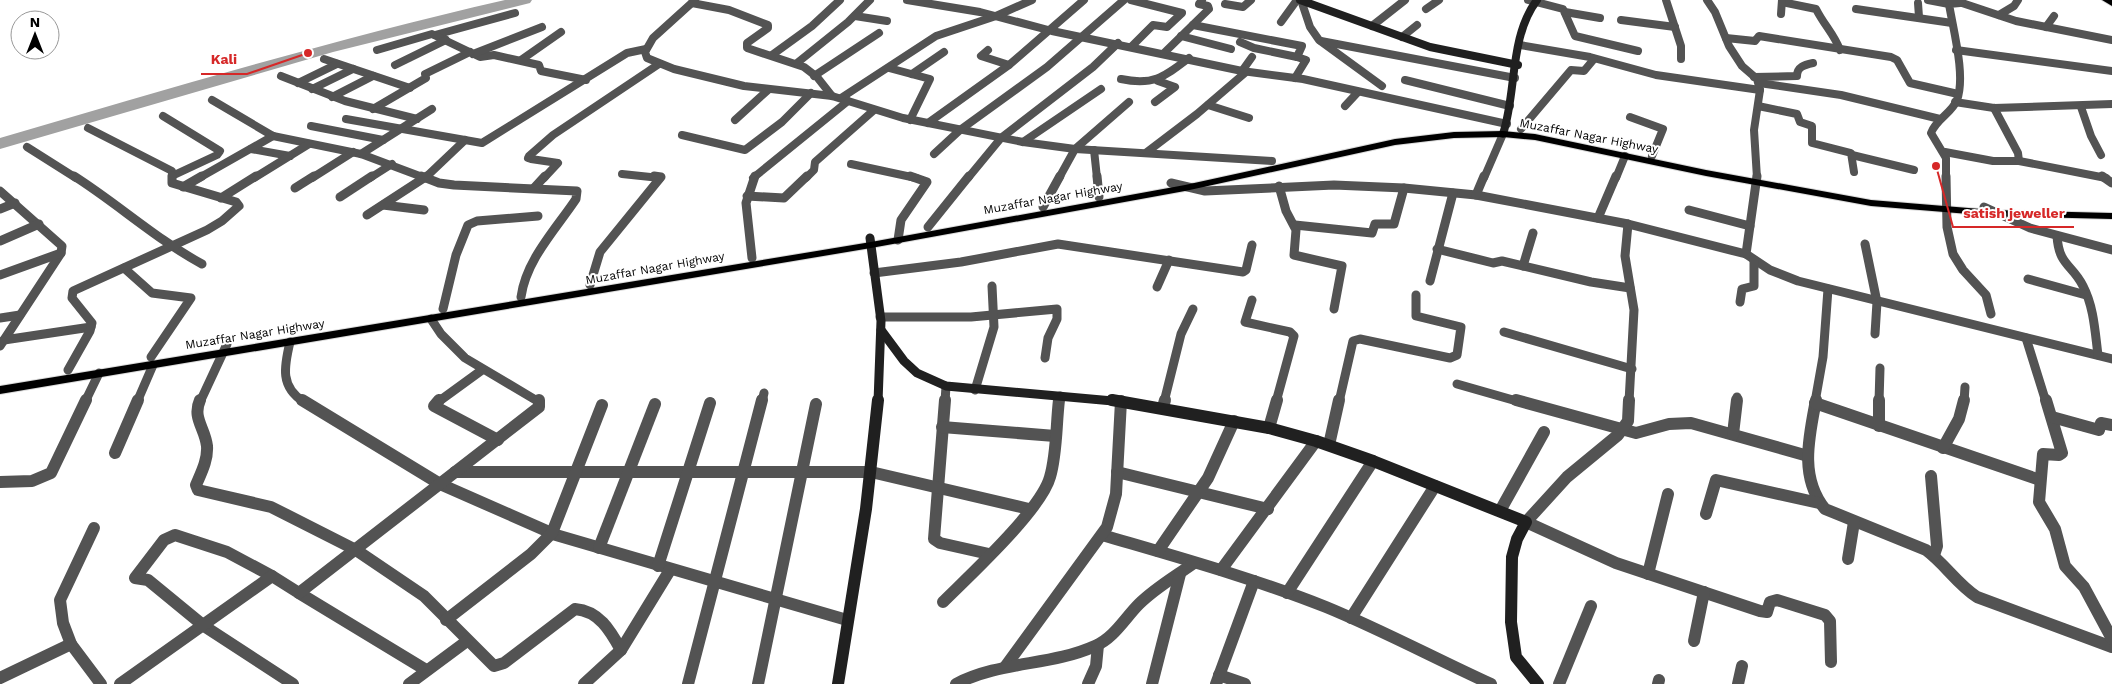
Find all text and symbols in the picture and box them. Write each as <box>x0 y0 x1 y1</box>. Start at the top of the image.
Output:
north arrow <box>10 10 60 60</box>
text: N <box>30 14 40 30</box>
callout: Kali <box>201 45 247 74</box>
text: Kali <box>211 51 237 67</box>
street label: Muzaffar Nagar Highway <box>1518 116 1660 156</box>
street label: Muzaffar Nagar Highway <box>982 179 1124 217</box>
callout: satish jeweller <box>1953 198 2074 227</box>
text: satish jeweller <box>1963 205 2065 221</box>
street label: Muzaffar Nagar Highway <box>584 249 726 287</box>
street label: Muzaffar Nagar Highway <box>184 316 326 352</box>

